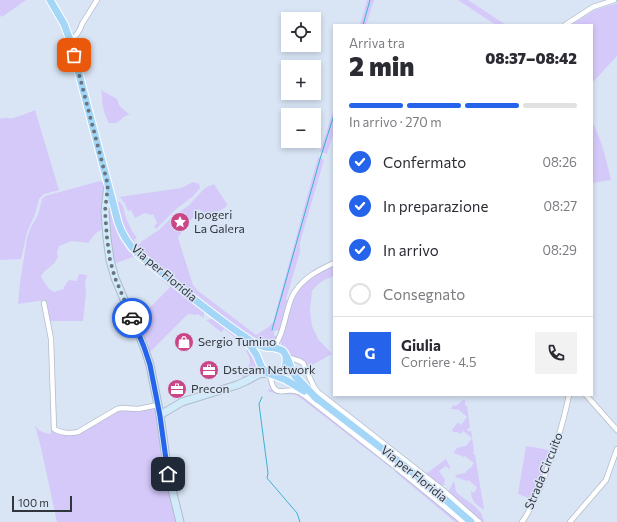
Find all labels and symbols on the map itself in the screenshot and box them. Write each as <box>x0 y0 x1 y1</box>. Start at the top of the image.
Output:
pin <box>57 38 91 72</box>
place label: Ipogeri La Galera <box>194 207 245 235</box>
place icon: Ipogeri La Galera <box>169 211 191 233</box>
street label: Via per Floridia <box>129 241 200 304</box>
courier <box>112 298 152 338</box>
shop icon: Sergio Tumino <box>173 331 195 353</box>
place label: Sergio Tumino <box>198 334 276 348</box>
office icon: Dsteam Network <box>198 359 220 381</box>
place label: Dsteam Network <box>223 362 316 376</box>
office icon: Precon <box>166 378 188 400</box>
place label: Precon <box>191 381 229 395</box>
street label: Strada Circuito <box>521 430 565 511</box>
street label: Via per Floridia <box>378 442 451 504</box>
pin <box>151 457 185 491</box>
scale bar <box>12 494 72 513</box>

